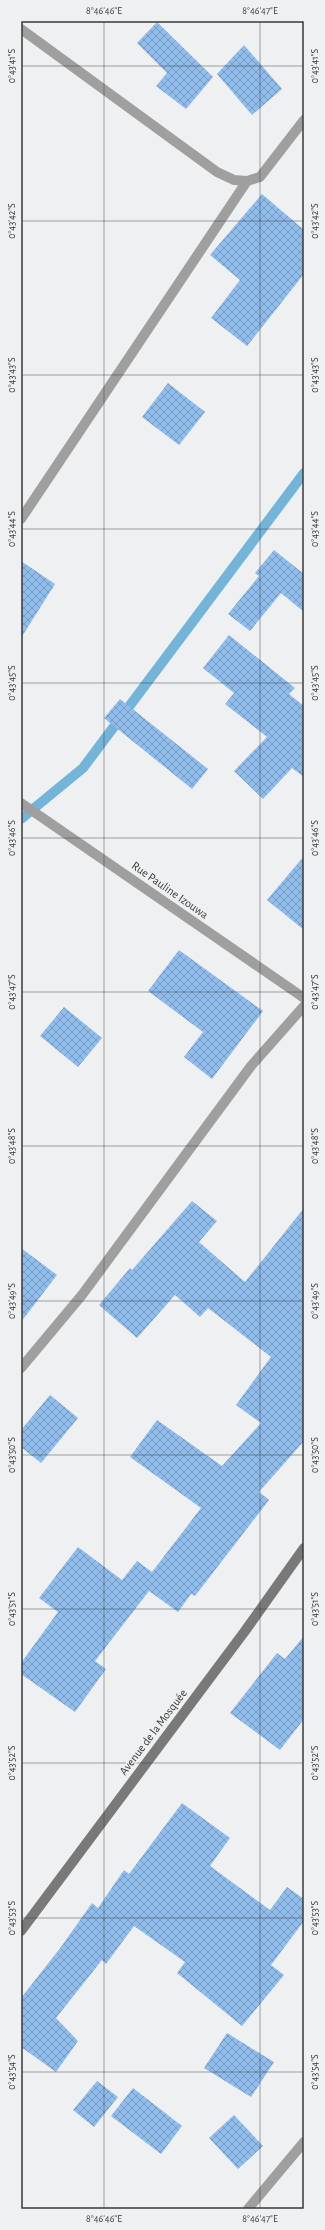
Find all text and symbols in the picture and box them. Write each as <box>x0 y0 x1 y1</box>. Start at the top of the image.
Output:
text: 8°46'46"E <box>86 6 122 16</box>
text: 8°46'47"E <box>242 6 278 16</box>
text: 0°43'41"S <box>7 48 17 83</box>
text: 0°43'41"S <box>310 48 320 83</box>
text: 0°43'42"S <box>7 203 17 239</box>
text: 0°43'42"S <box>310 203 320 239</box>
text: 0°43'43"S <box>7 357 17 393</box>
text: 0°43'43"S <box>310 357 320 393</box>
text: 0°43'44"S <box>7 511 17 547</box>
text: 0°43'44"S <box>310 511 320 547</box>
text: 0°43'45"S <box>7 665 17 701</box>
text: 0°43'45"S <box>310 665 320 701</box>
text: 0°43'46"S <box>7 820 17 856</box>
text: 0°43'46"S <box>310 820 320 856</box>
street label: Rue Pauline Izouwa <box>129 859 211 921</box>
text: 0°43'47"S <box>7 974 17 1010</box>
text: 0°43'47"S <box>310 974 320 1010</box>
text: 0°43'48"S <box>7 1128 17 1164</box>
text: 0°43'48"S <box>310 1128 320 1164</box>
text: 0°43'49"S <box>7 1283 17 1319</box>
text: 0°43'49"S <box>310 1283 320 1319</box>
text: 0°43'50"S <box>7 1437 17 1473</box>
text: 0°43'50"S <box>310 1437 320 1473</box>
text: 0°43'51"S <box>7 1592 17 1626</box>
text: 0°43'51"S <box>310 1592 320 1626</box>
street label: Avenue de la Mosquée <box>117 1687 189 1777</box>
text: 0°43'52"S <box>7 1745 17 1781</box>
text: 0°43'52"S <box>310 1745 320 1781</box>
text: 0°43'53"S <box>7 1900 17 1935</box>
text: 0°43'53"S <box>310 1900 320 1935</box>
text: 0°43'54"S <box>7 2054 17 2090</box>
text: 0°43'54"S <box>310 2054 320 2090</box>
text: 8°46'46"E <box>86 2214 122 2224</box>
text: 8°46'47"E <box>242 2214 278 2224</box>

